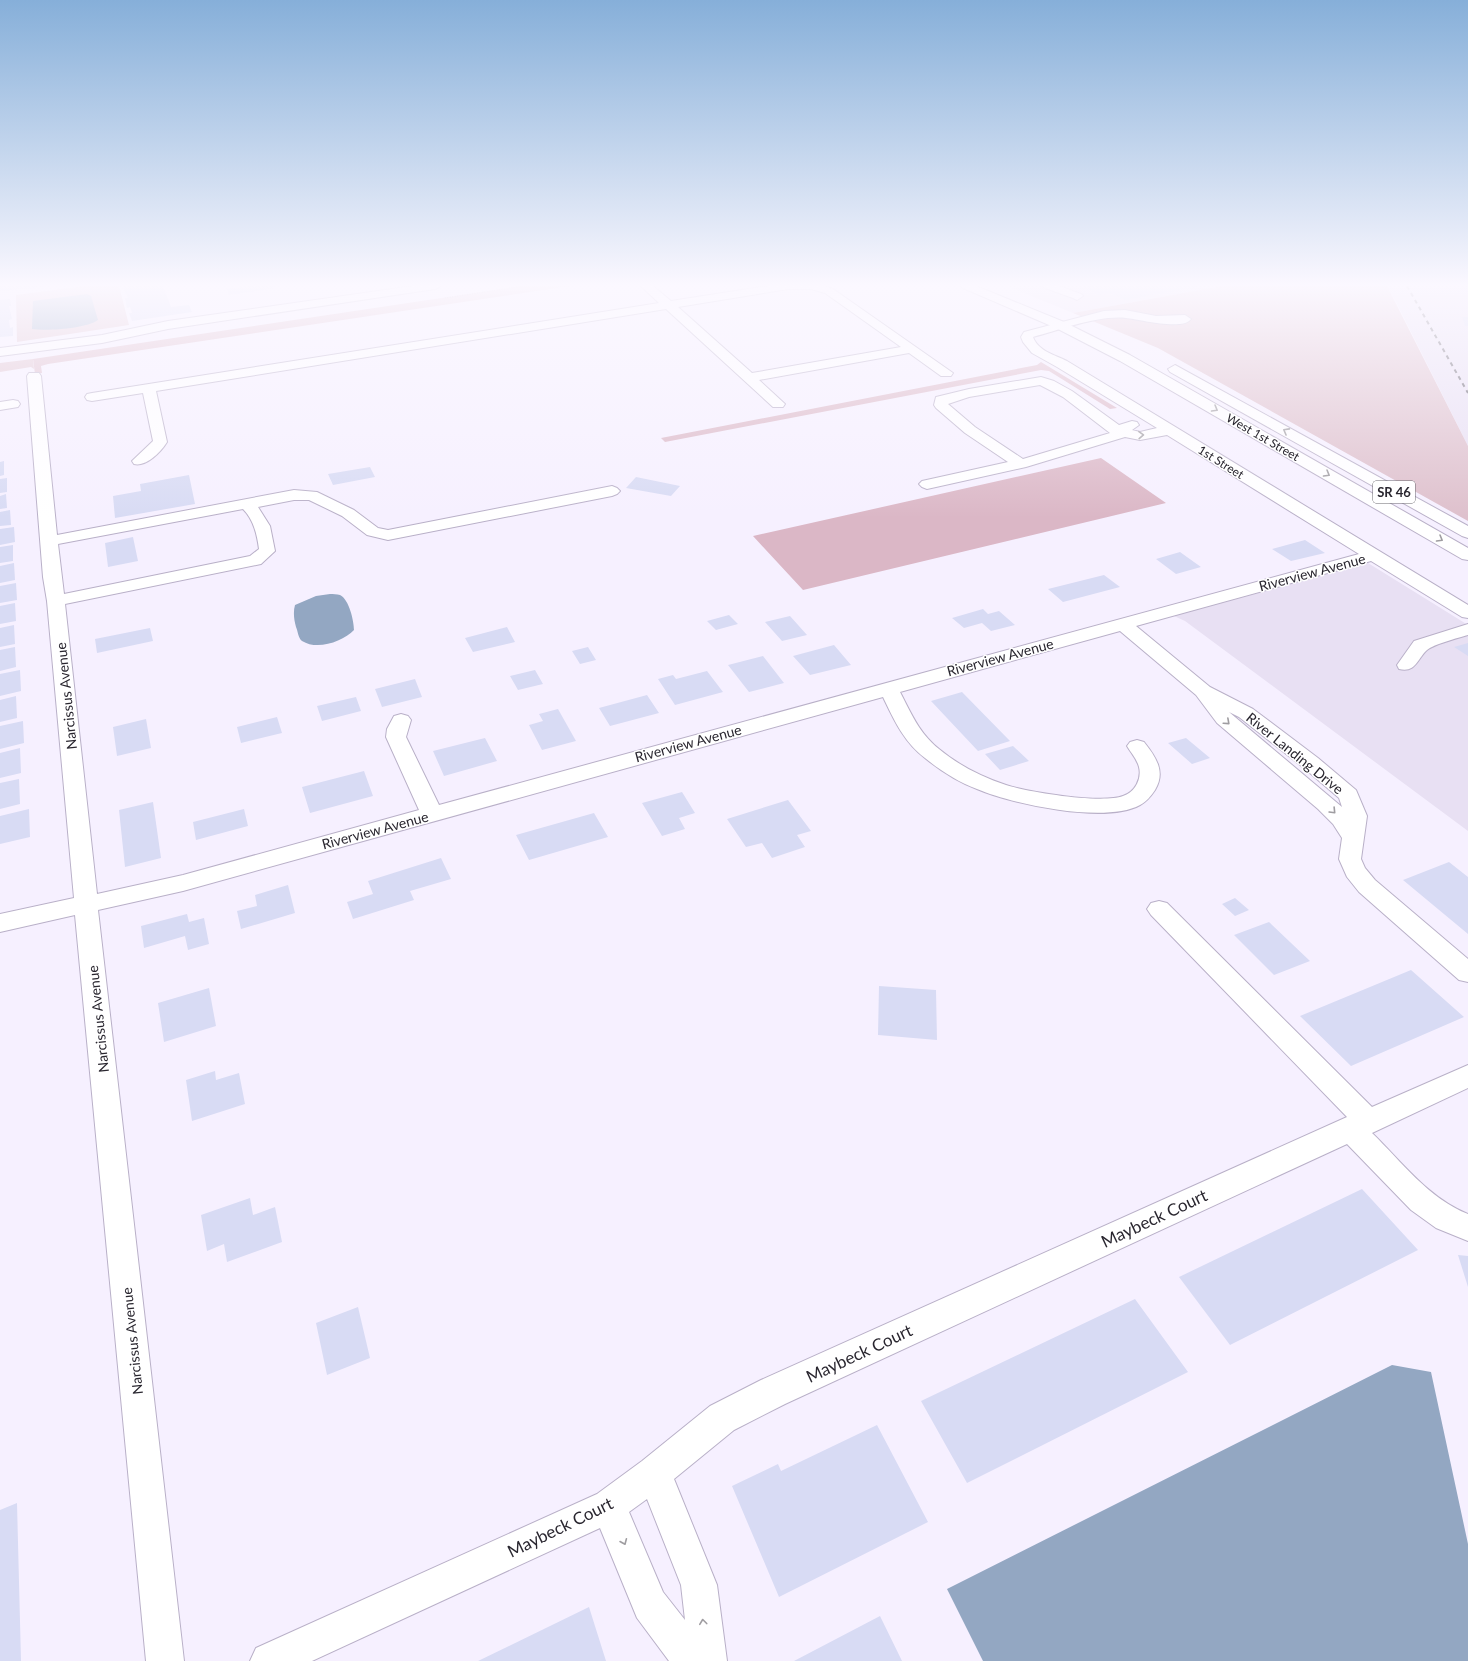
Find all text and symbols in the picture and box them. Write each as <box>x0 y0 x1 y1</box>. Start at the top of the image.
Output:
one-way arrow <box>1211 405 1218 412</box>
street label: West 1st Street <box>1224 410 1303 464</box>
one-way arrow <box>1283 428 1290 436</box>
one-way arrow <box>1138 430 1144 439</box>
street label: 1st Street <box>1195 442 1247 482</box>
one-way arrow <box>1323 470 1330 477</box>
road number: SR 46 <box>1373 481 1415 503</box>
one-way arrow <box>1436 535 1443 542</box>
street label: Riverview Avenue <box>1257 550 1367 594</box>
street label: Riverview Avenue <box>945 635 1055 679</box>
street label: Narcissus Avenue <box>52 642 80 750</box>
street label: River Landing Drive <box>1243 709 1347 797</box>
one-way arrow <box>1222 717 1230 724</box>
street label: Riverview Avenue <box>633 721 743 765</box>
one-way arrow <box>1328 806 1336 814</box>
street label: Riverview Avenue <box>320 808 430 852</box>
street label: Narcissus Avenue <box>84 965 112 1073</box>
street label: Maybeck Court <box>1098 1184 1210 1252</box>
street label: Narcissus Avenue <box>118 1287 146 1395</box>
street label: Maybeck Court <box>803 1319 915 1387</box>
street label: Maybeck Court <box>504 1492 616 1562</box>
one-way arrow <box>619 1538 627 1545</box>
one-way arrow <box>699 1619 708 1625</box>

